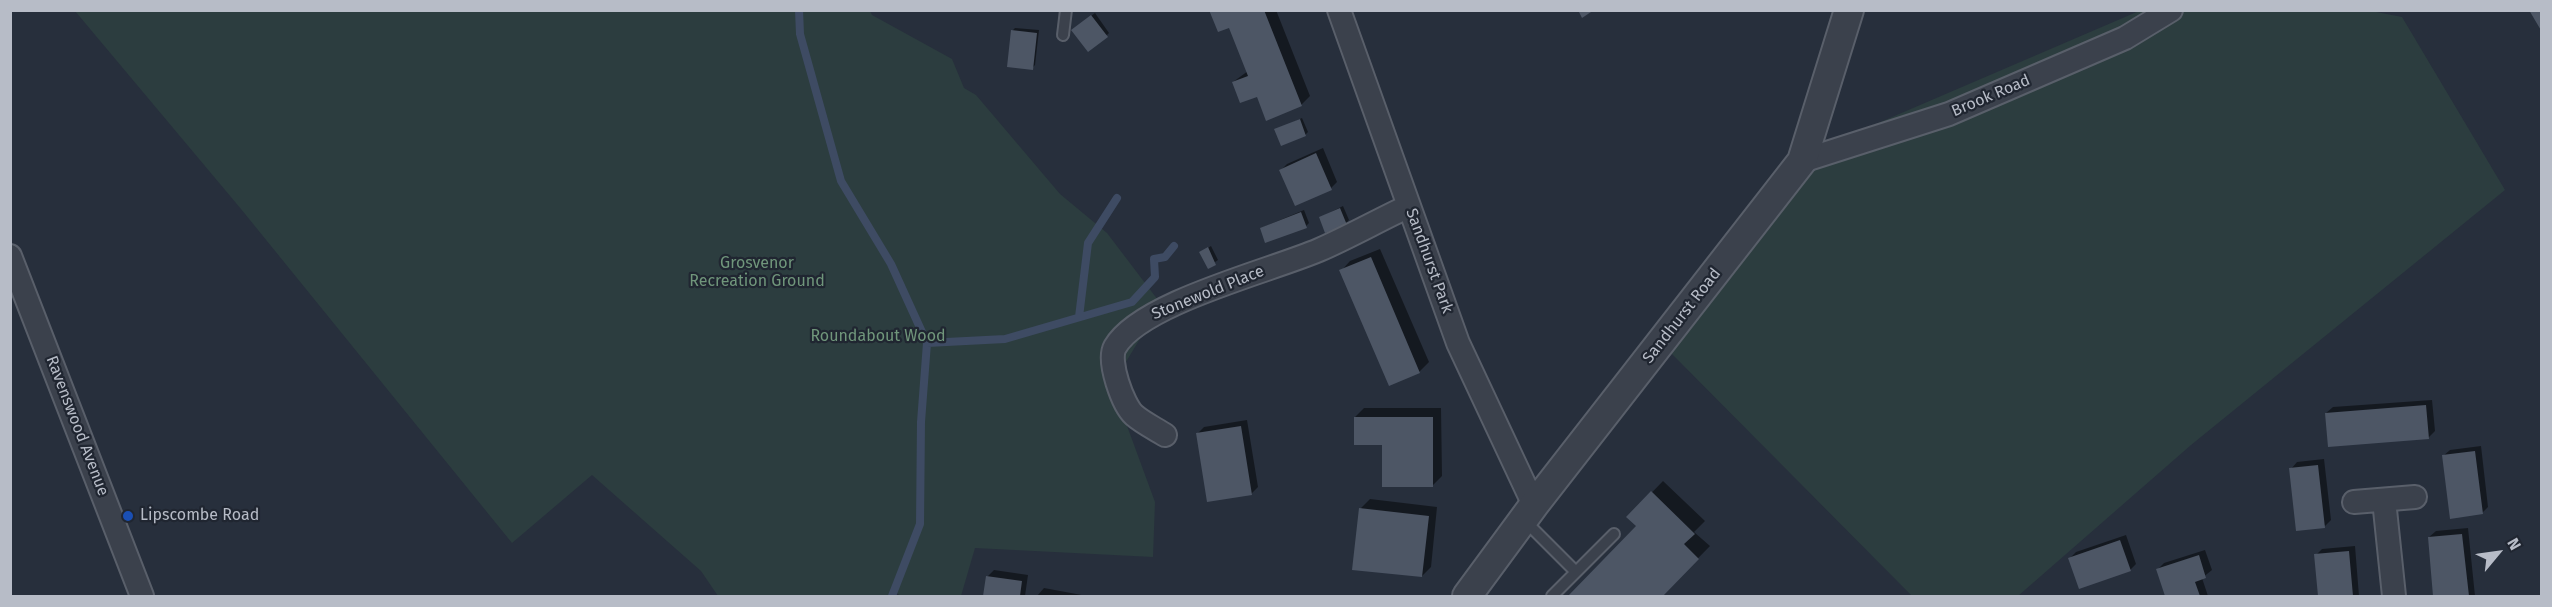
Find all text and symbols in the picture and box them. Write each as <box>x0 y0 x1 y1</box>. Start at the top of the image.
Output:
street label: Brook Road <box>1949 71 2033 121</box>
street label: Sandhurst Park <box>1401 206 1457 316</box>
park label: Grosvenor Recreation Ground <box>689 254 825 292</box>
street label: Stonewold Place <box>1149 262 1267 324</box>
street label: Sandhurst Road <box>1639 265 1725 367</box>
park label: Roundabout Wood <box>810 327 946 347</box>
street label: Ravenswood Avenue <box>41 353 113 499</box>
place label: Lipscombe Road <box>140 506 259 526</box>
marker: Lipscombe Road <box>121 509 135 523</box>
north arrow <box>2468 523 2528 583</box>
text: N <box>2503 535 2525 553</box>

